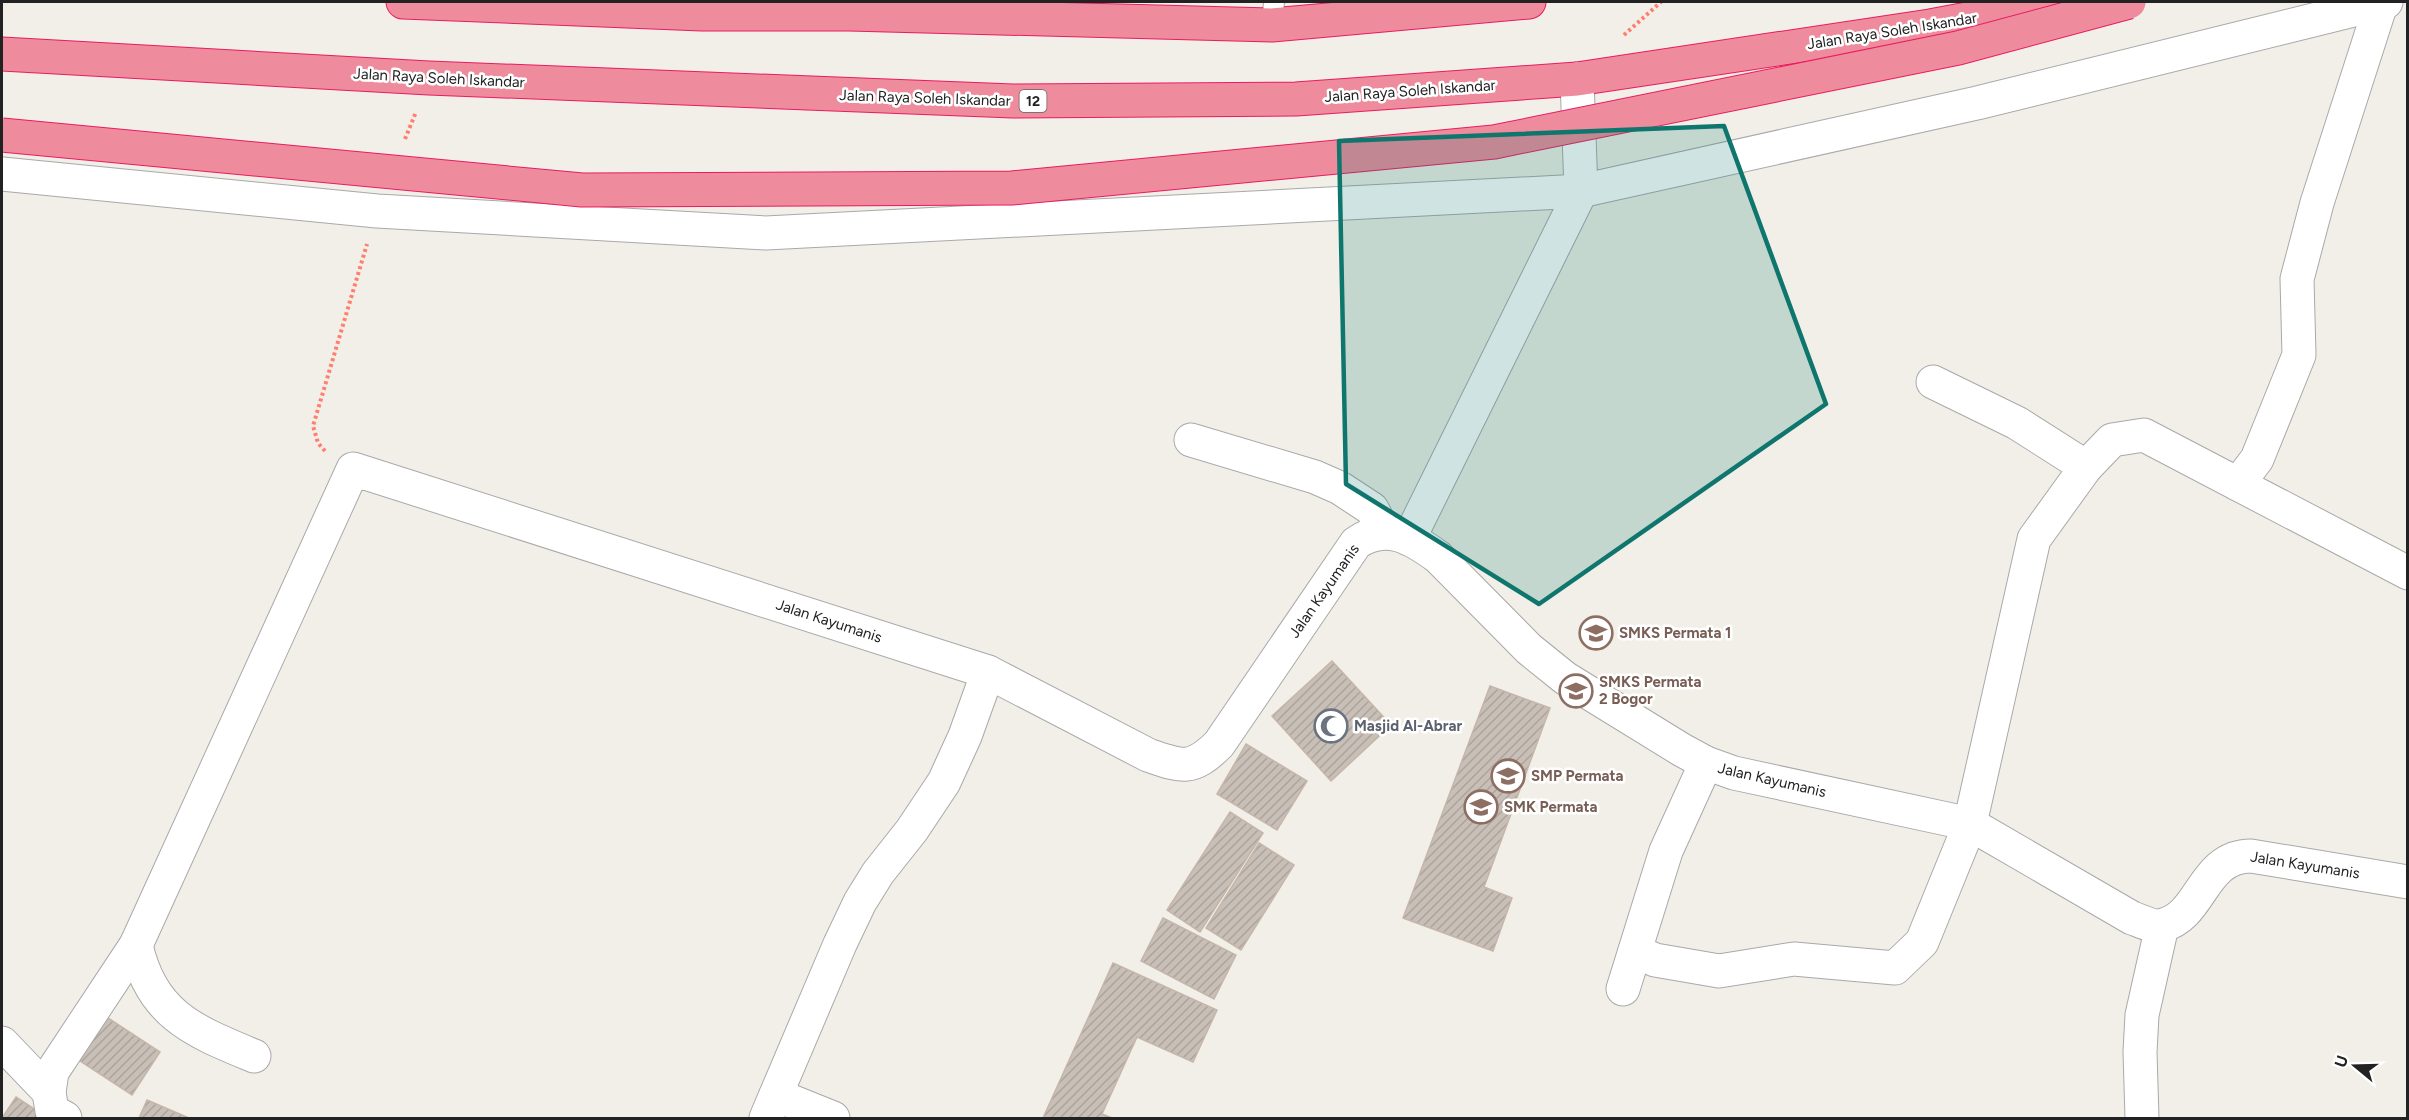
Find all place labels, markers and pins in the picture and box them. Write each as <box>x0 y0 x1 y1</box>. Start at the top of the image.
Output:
school or university icon: SMKS Permata 1 <box>1578 615 1614 651</box>
place label: SMKS Permata 1 <box>1619 624 1731 642</box>
school or university icon: SMKS Permata 2 Bogor <box>1558 673 1594 709</box>
place label: SMKS Permata 2 Bogor <box>1599 673 1701 708</box>
mosque icon: Masjid Al-Abrar <box>1313 708 1349 744</box>
place label: Masjid Al-Abrar <box>1354 717 1462 735</box>
school or university icon: SMP Permata <box>1490 758 1526 794</box>
place label: SMP Permata <box>1531 767 1623 785</box>
school or university icon: SMK Permata <box>1463 789 1499 825</box>
place label: SMK Permata <box>1504 798 1597 816</box>

